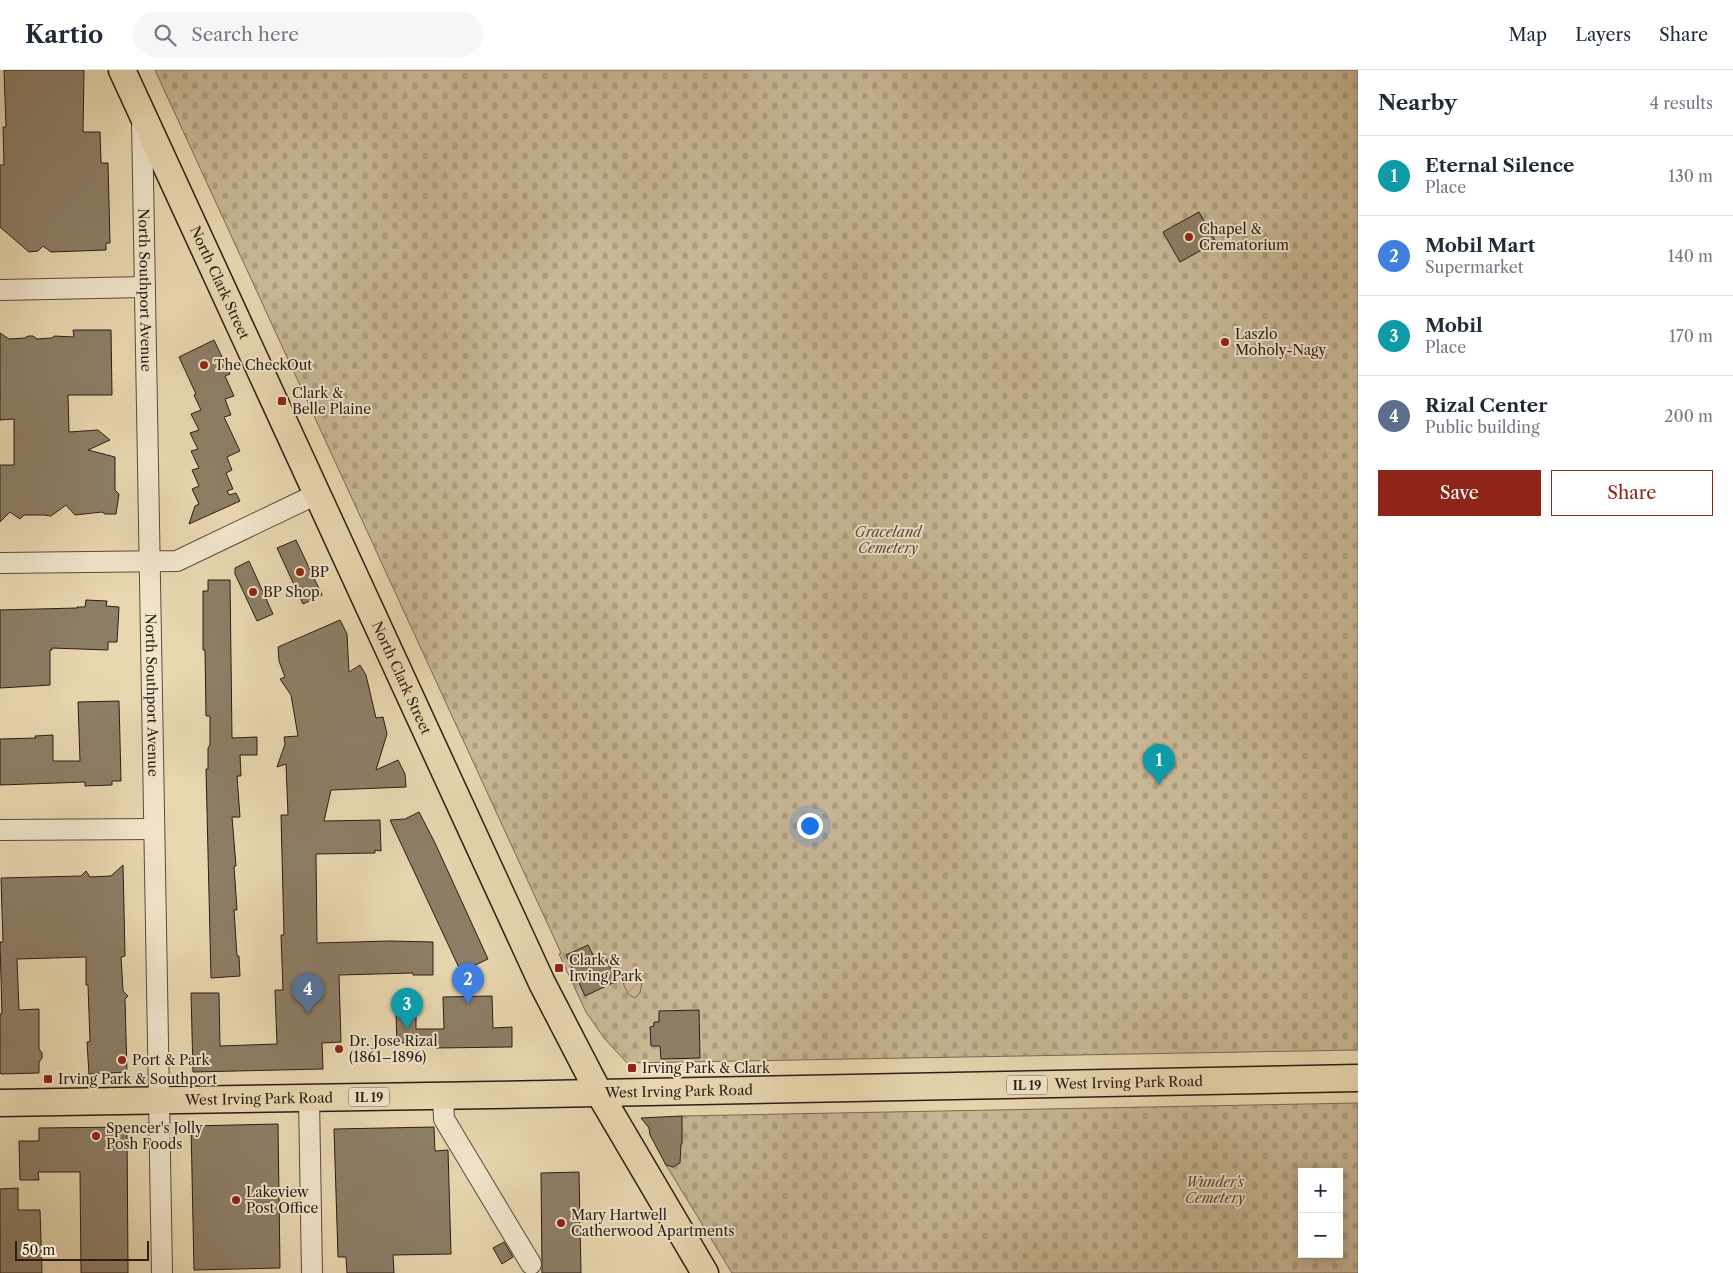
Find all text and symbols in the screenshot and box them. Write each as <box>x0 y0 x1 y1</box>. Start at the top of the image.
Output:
search box <box>133 12 483 57</box>
text: Kartio <box>25 20 103 49</box>
icon: search <box>151 21 179 49</box>
text: Search here <box>191 23 299 46</box>
text: Map <box>1509 24 1547 46</box>
text: Layers <box>1575 24 1631 46</box>
text: Share <box>1659 24 1708 46</box>
text: Nearby <box>1378 90 1457 115</box>
text: 4 results <box>1650 93 1713 113</box>
text: Eternal Silence <box>1425 154 1574 177</box>
text: 1 <box>1390 166 1398 186</box>
text: 130 m <box>1668 166 1713 186</box>
text: Place <box>1425 177 1466 197</box>
street label: North Southport Avenue <box>135 208 155 372</box>
place label: Chapel & Crematorium <box>1199 220 1289 254</box>
street label: North Clark Street <box>186 223 254 342</box>
marker: Chapel & Crematorium <box>1183 231 1195 243</box>
text: Mobil Mart <box>1425 234 1535 257</box>
text: 2 <box>1389 246 1399 266</box>
text: 140 m <box>1668 246 1713 266</box>
text: Supermarket <box>1425 257 1523 277</box>
text: Mobil <box>1425 314 1483 337</box>
place label: Laszlo Moholy-Nagy <box>1235 325 1326 359</box>
text: 3 <box>1389 326 1399 346</box>
text: 170 m <box>1669 326 1713 346</box>
marker: Laszlo Moholy-Nagy <box>1219 336 1231 348</box>
text: Place <box>1425 337 1466 357</box>
place label: The CheckOut <box>214 356 312 374</box>
marker: The CheckOut <box>198 359 210 371</box>
place label: Clark & Belle Plaine <box>292 384 371 418</box>
text: Rizal Center <box>1425 394 1547 417</box>
marker: Clark & Belle Plaine <box>276 395 288 407</box>
text: 4 <box>1389 406 1399 426</box>
text: 200 m <box>1664 406 1713 426</box>
text: Public building <box>1425 417 1540 437</box>
button: Save <box>1378 470 1541 516</box>
button: Share <box>1551 470 1713 516</box>
park label: Graceland Cemetery <box>855 523 923 557</box>
place label: BP <box>310 563 329 581</box>
marker: BP <box>294 566 306 578</box>
place label: BP Shop <box>263 583 320 601</box>
marker: BP Shop <box>247 586 259 598</box>
street label: North Southport Avenue <box>142 613 162 777</box>
street label: North Clark Street <box>368 618 435 737</box>
pin: 1 <box>1143 744 1175 785</box>
your location <box>797 813 823 839</box>
place label: Clark & Irving Park <box>569 951 643 985</box>
marker: Clark & Irving Park <box>553 962 565 974</box>
pin: 2 <box>452 963 484 1004</box>
pin: 4 <box>292 973 324 1014</box>
pin: 3 <box>391 988 423 1029</box>
place label: Dr. Jose Rizal (1861–1896) <box>349 1032 438 1066</box>
marker: Dr. Jose Rizal (1861–1896) <box>333 1043 345 1055</box>
place label: Port & Park <box>132 1051 210 1069</box>
marker: Port & Park <box>116 1054 128 1066</box>
place label: Irving Park & Clark <box>642 1059 771 1077</box>
marker: Irving Park & Clark <box>626 1062 638 1074</box>
place label: Irving Park & Southport <box>58 1070 217 1088</box>
street label: West Irving Park Road <box>1054 1072 1204 1093</box>
marker: Irving Park & Southport <box>42 1073 54 1085</box>
road number: IL 19 <box>1007 1076 1047 1094</box>
street label: West Irving Park Road <box>604 1081 754 1102</box>
road number: IL 19 <box>349 1088 389 1106</box>
street label: West Irving Park Road <box>184 1089 334 1109</box>
place label: Spencer's Jolly Posh Foods <box>106 1119 203 1153</box>
marker: Spencer's Jolly Posh Foods <box>90 1130 102 1142</box>
map controls <box>1298 1168 1343 1258</box>
button: + <box>1298 1168 1343 1213</box>
park label: Wunder's Cemetery <box>1185 1173 1245 1207</box>
place label: Lakeview Post Office <box>246 1183 319 1217</box>
marker: Lakeview Post Office <box>230 1194 242 1206</box>
place label: Mary Hartwell Catherwood Apartments <box>571 1206 735 1240</box>
button: − <box>1298 1213 1343 1258</box>
marker: Mary Hartwell Catherwood Apartments <box>555 1217 567 1229</box>
scale bar <box>15 1238 149 1261</box>
text: 50 m <box>22 1241 55 1259</box>

